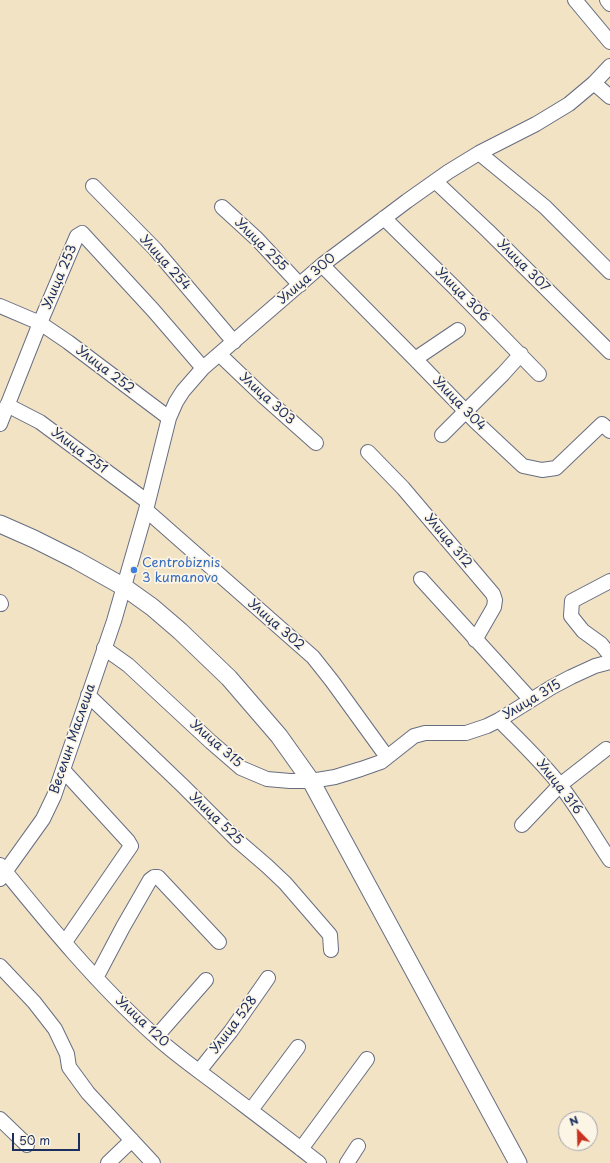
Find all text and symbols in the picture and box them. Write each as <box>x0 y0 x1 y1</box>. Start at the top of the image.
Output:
street label: Улица 255 <box>231 215 291 275</box>
street label: Улица 254 <box>136 232 194 294</box>
street label: Улица 307 <box>493 236 553 296</box>
street label: Улица 253 <box>39 242 81 312</box>
street label: Улица 300 <box>275 250 339 308</box>
street label: Улица 306 <box>432 265 492 325</box>
street label: Улица 252 <box>73 343 137 397</box>
street label: Улица 303 <box>236 370 298 428</box>
street label: Улица 304 <box>429 374 489 434</box>
street label: Улица 251 <box>48 425 110 477</box>
street label: Улица 312 <box>421 511 475 571</box>
place label: Centrobiznis 3 kumanovo <box>142 555 220 586</box>
marker: Centrobiznis 3 kumanovo <box>129 565 139 575</box>
street label: Улица 302 <box>245 596 307 654</box>
street label: Улица 315 <box>500 677 564 723</box>
street label: Веселин Маслеша <box>47 682 99 796</box>
street label: Улица 315 <box>186 717 246 771</box>
street label: Улица 316 <box>533 756 585 818</box>
street label: Улица 525 <box>186 790 246 848</box>
street label: Улица 120 <box>112 993 172 1051</box>
street label: Улица 528 <box>207 993 261 1057</box>
north arrow <box>558 1111 598 1151</box>
text: N <box>566 1111 581 1130</box>
scale bar <box>14 1125 82 1151</box>
text: 50 m <box>19 1131 50 1149</box>

